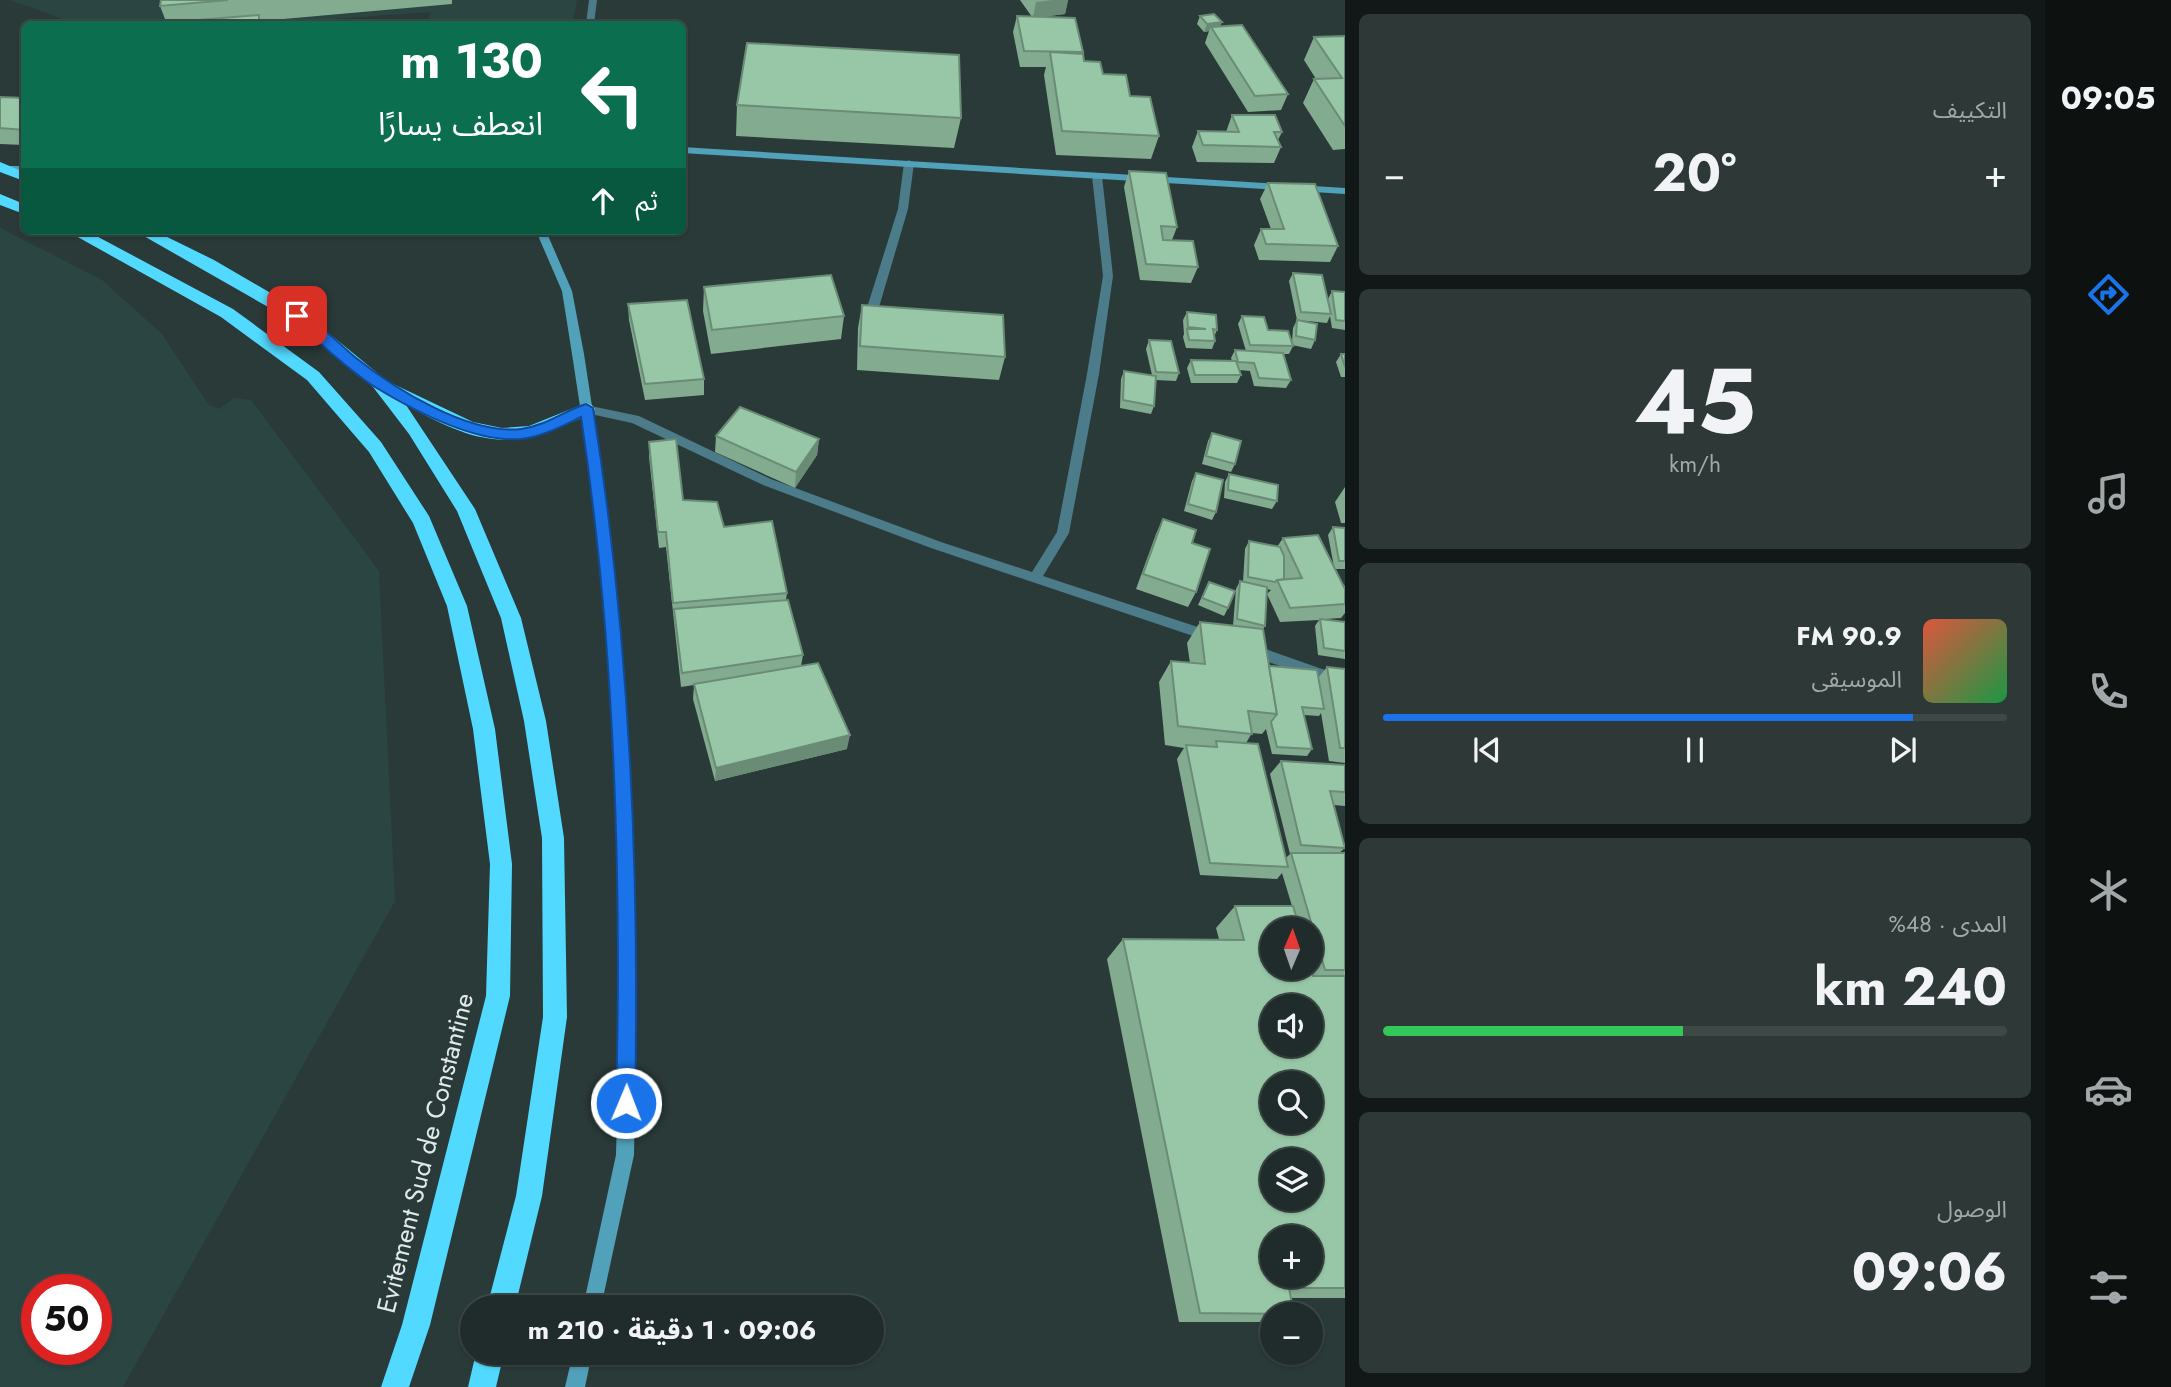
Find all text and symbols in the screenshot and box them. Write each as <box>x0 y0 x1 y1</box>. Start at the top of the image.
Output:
text: 130 m <box>400 26 543 96</box>
icon: left <box>567 49 658 140</box>
text: 09:05 <box>2061 75 2155 121</box>
text: التكييف <box>1933 93 2007 127</box>
text: انعطف يسارًا <box>378 101 543 147</box>
text: 20° <box>1653 135 1737 211</box>
text: − <box>1383 146 1405 201</box>
text: + <box>1984 146 2007 201</box>
icon: ahead <box>584 182 622 220</box>
text: ثم <box>636 182 658 220</box>
icon: directions <box>2084 270 2133 319</box>
pin <box>267 286 327 346</box>
icon: arrive <box>278 297 316 335</box>
text: 45 <box>1634 336 1756 467</box>
text: km/h <box>1669 447 1721 481</box>
icon: music <box>2084 469 2133 518</box>
text: 90.9 FM <box>1796 617 1902 655</box>
text: الموسيقى <box>1811 662 1902 696</box>
icon: phone <box>2084 667 2133 716</box>
icon: previous <box>1468 731 1506 769</box>
icon: pause <box>1676 731 1714 769</box>
icon: next <box>1884 731 1922 769</box>
icon: climate <box>2084 866 2133 915</box>
text: المدى · 48% <box>1889 907 2007 941</box>
north arrow <box>1260 917 1323 980</box>
map controls <box>1260 917 1323 1365</box>
text: 240 km <box>1814 949 2007 1025</box>
street label: Evitement Sud de Constantine <box>367 989 483 1317</box>
button: sound <box>1260 994 1323 1057</box>
icon: car <box>2084 1065 2133 1114</box>
position arrow <box>589 1066 663 1140</box>
button: search <box>1260 1071 1323 1134</box>
button: layers <box>1260 1148 1323 1211</box>
text: الوصول <box>1937 1192 2007 1226</box>
button: + <box>1260 1225 1323 1288</box>
text: 09:06 <box>1852 1234 2007 1310</box>
icon: filters <box>2084 1263 2133 1312</box>
speed limit sign: 50 <box>21 1274 112 1365</box>
button: − <box>1260 1302 1323 1365</box>
text: 09:06 · 1 دقيقة · 210 m <box>528 1311 816 1349</box>

